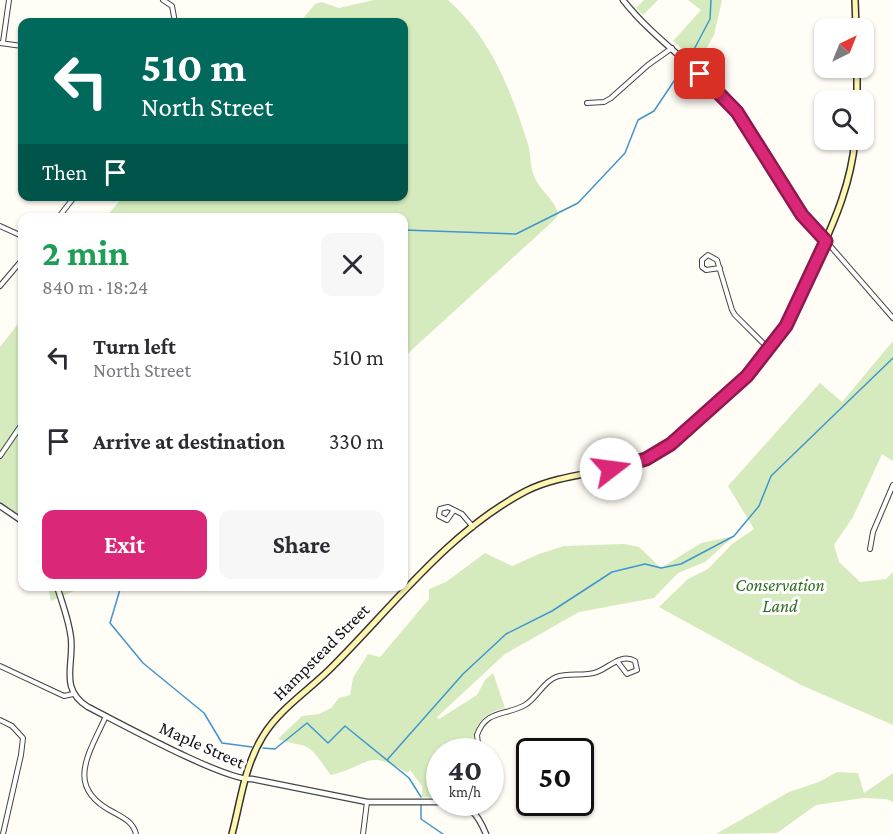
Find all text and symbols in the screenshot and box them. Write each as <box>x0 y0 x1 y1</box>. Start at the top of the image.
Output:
north arrow <box>814 18 874 78</box>
map controls <box>814 18 874 150</box>
icon: left <box>42 42 120 120</box>
text: 510 m <box>141 43 246 90</box>
pin <box>674 48 725 99</box>
icon: arrive <box>683 57 716 90</box>
button: search <box>814 90 874 150</box>
text: North Street <box>141 92 273 122</box>
icon: arrive <box>99 156 132 189</box>
text: Then <box>42 160 87 185</box>
text: 2 min <box>42 233 129 273</box>
button: close <box>321 233 384 296</box>
text: 840 m · 18:24 <box>42 276 148 298</box>
text: Turn left <box>93 334 176 359</box>
icon: left <box>42 341 75 374</box>
text: 510 m <box>332 345 384 370</box>
text: North Street <box>93 359 191 381</box>
icon: arrive <box>42 425 75 458</box>
text: Arrive at destination <box>93 429 285 454</box>
text: 330 m <box>329 429 384 454</box>
position arrow <box>579 437 643 501</box>
button: Exit <box>42 510 207 579</box>
button: Share <box>219 510 384 579</box>
park label: Conservation Land <box>735 575 825 616</box>
street label: Hampstead Street <box>269 599 374 704</box>
street label: Maple Street <box>156 717 249 773</box>
speed limit sign: 50 <box>516 738 594 816</box>
text: 40 <box>448 753 482 786</box>
text: km/h <box>449 784 481 800</box>

